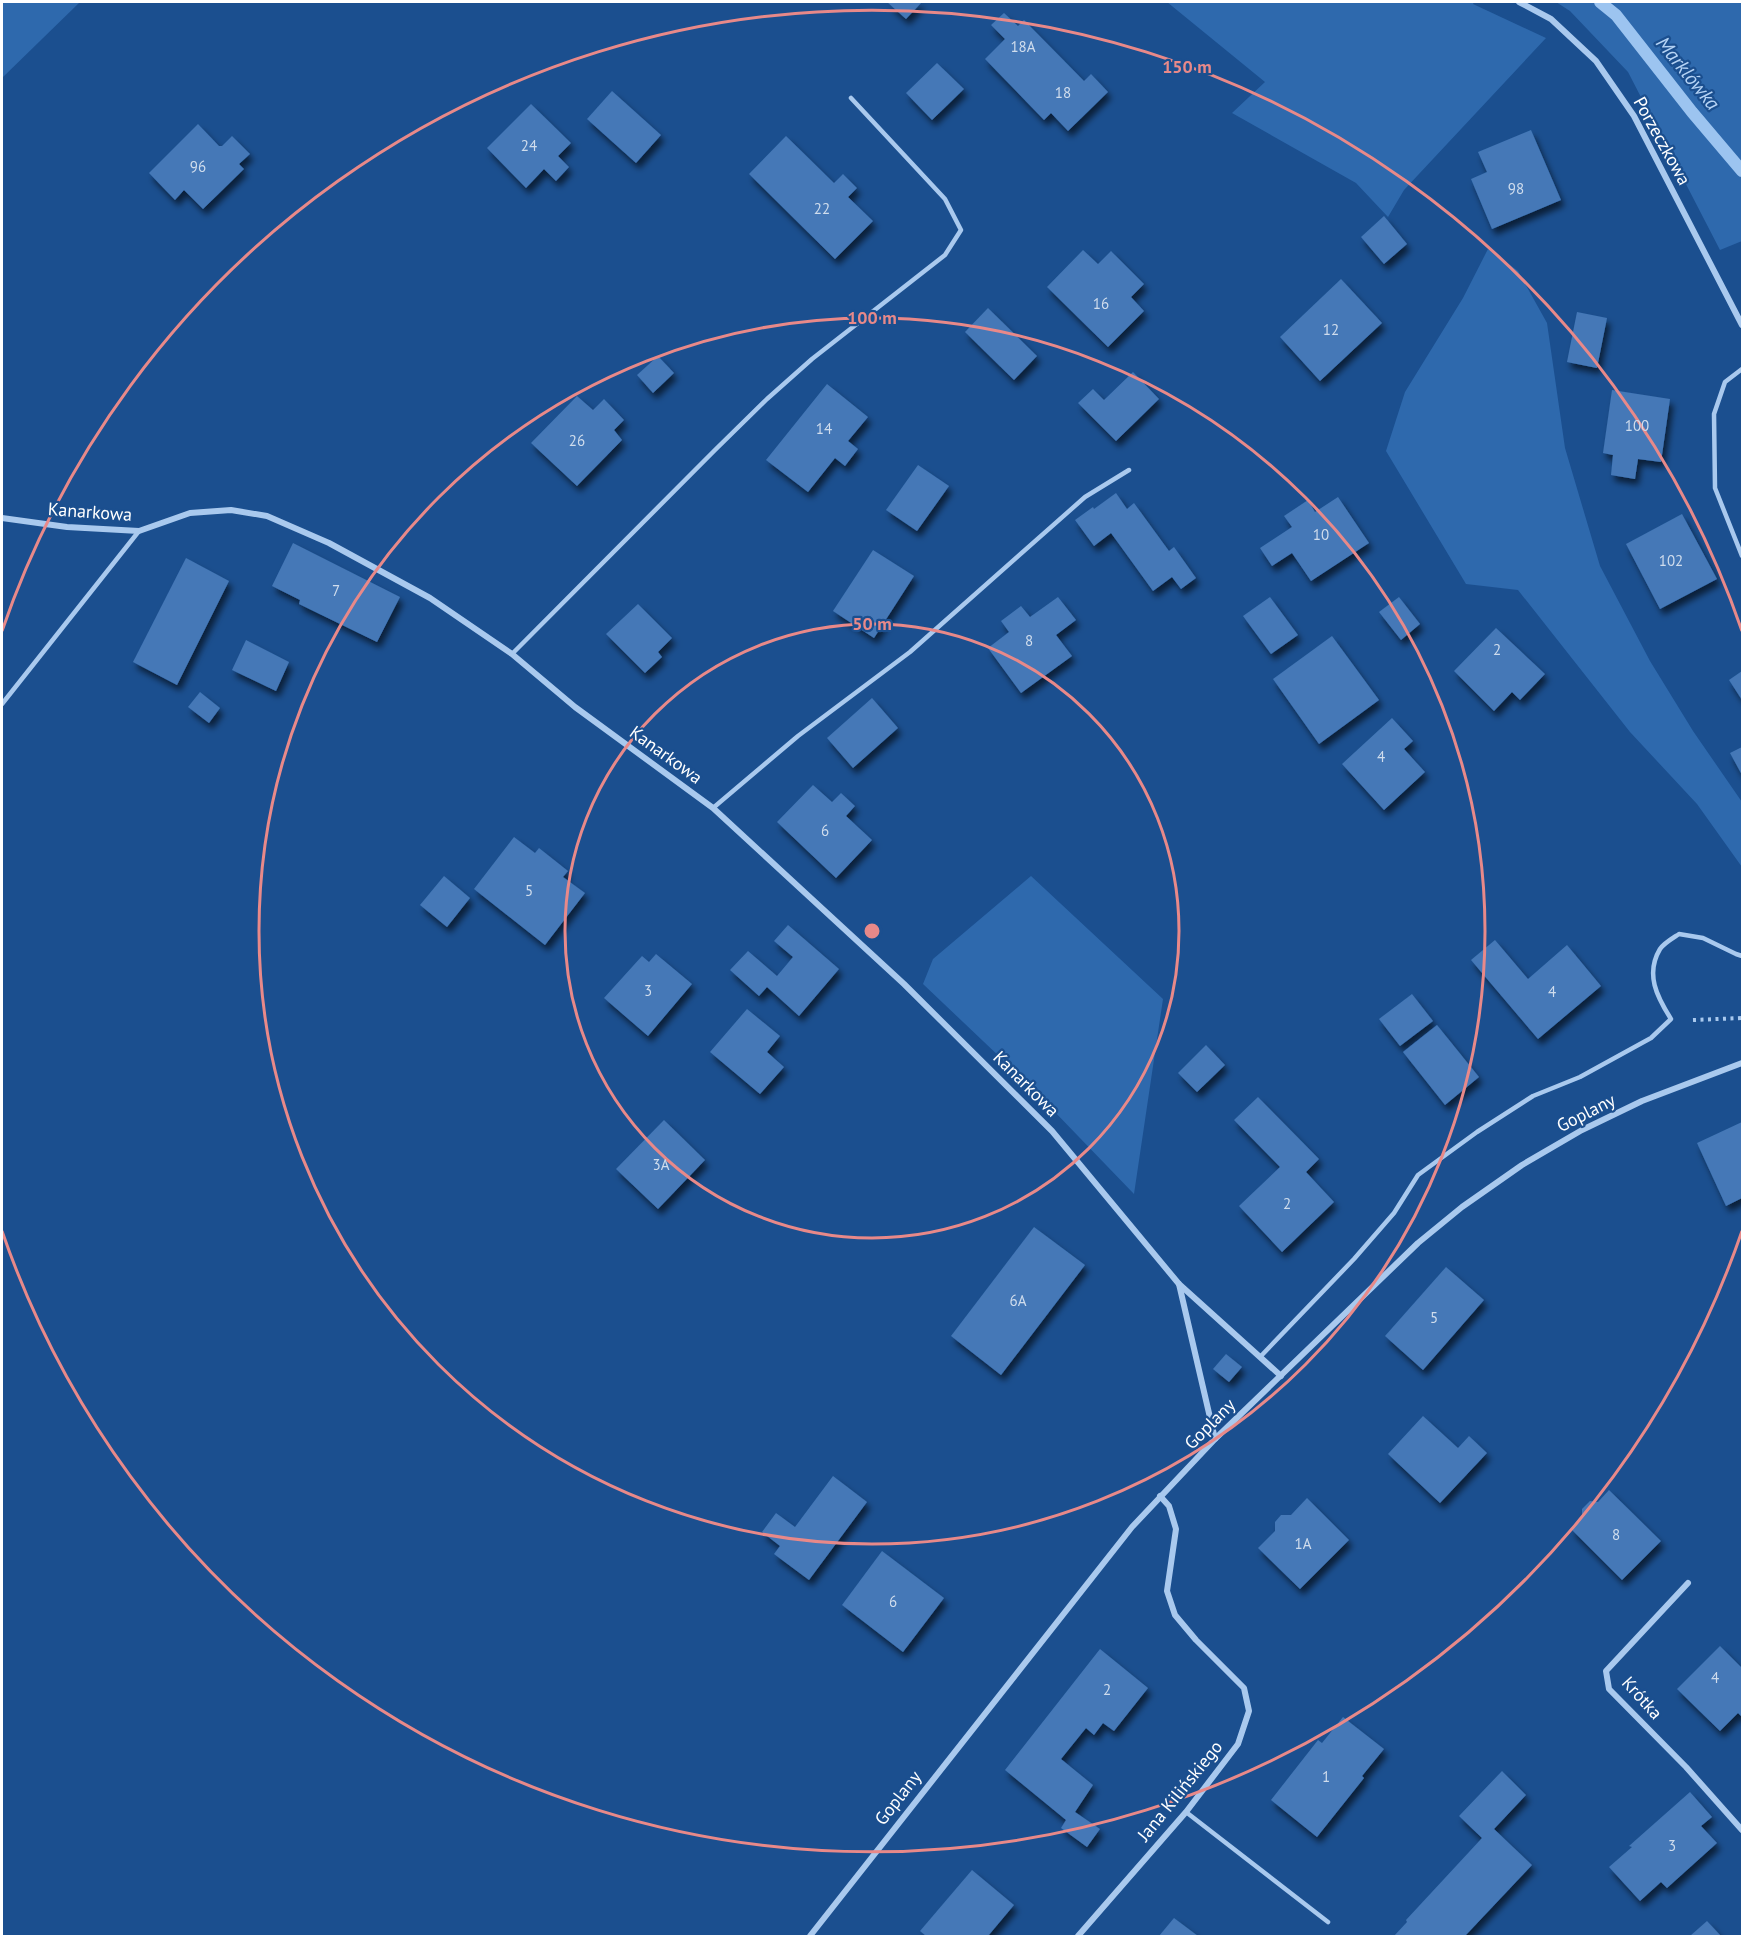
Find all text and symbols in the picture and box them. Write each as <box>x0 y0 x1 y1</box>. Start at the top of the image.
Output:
water label: Marklówka <box>1650 31 1726 115</box>
house number: 18A <box>1010 37 1036 56</box>
text: 150 m <box>1162 55 1212 78</box>
house number: 18 <box>1055 83 1071 102</box>
street label: Porzeczkowa <box>1629 92 1696 189</box>
house number: 24 <box>521 136 537 155</box>
house number: 96 <box>190 157 206 176</box>
house number: 98 <box>1508 179 1524 198</box>
house number: 22 <box>814 199 830 218</box>
house number: 16 <box>1093 294 1109 313</box>
text: 100 m <box>847 306 897 329</box>
house number: 12 <box>1323 320 1339 339</box>
house number: 100 <box>1625 416 1649 435</box>
house number: 14 <box>816 419 832 438</box>
house number: 26 <box>569 431 585 450</box>
street label: Kanarkowa <box>47 497 133 526</box>
house number: 10 <box>1313 525 1329 544</box>
house number: 102 <box>1659 551 1683 570</box>
house number: 7 <box>332 581 340 600</box>
text: 50 m <box>852 612 892 635</box>
house number: 8 <box>1025 631 1033 650</box>
house number: 2 <box>1493 640 1501 659</box>
street label: Kanarkowa <box>625 721 707 789</box>
house number: 4 <box>1377 747 1385 766</box>
house number: 6 <box>821 821 829 840</box>
house number: 5 <box>525 881 533 900</box>
centre of rings <box>862 921 882 941</box>
house number: 3 <box>644 981 652 1000</box>
house number: 4 <box>1548 982 1556 1001</box>
street label: Kanarkowa <box>988 1046 1064 1122</box>
street label: Goplany <box>1553 1088 1620 1137</box>
house number: 3A <box>653 1155 670 1174</box>
house number: 2 <box>1283 1194 1291 1213</box>
house number: 6A <box>1010 1291 1027 1310</box>
house number: 5 <box>1430 1308 1438 1327</box>
street label: Goplany <box>1179 1393 1240 1454</box>
house number: 8 <box>1612 1525 1620 1544</box>
house number: 1A <box>1295 1534 1312 1553</box>
house number: 6 <box>889 1592 897 1611</box>
house number: 4 <box>1711 1668 1719 1687</box>
street label: Krótka <box>1617 1671 1668 1724</box>
house number: 2 <box>1103 1680 1111 1699</box>
street label: Jana Kilińskiego <box>1131 1736 1227 1846</box>
street label: Goplany <box>869 1765 926 1830</box>
house number: 1 <box>1322 1767 1330 1786</box>
house number: 3 <box>1668 1836 1676 1855</box>

